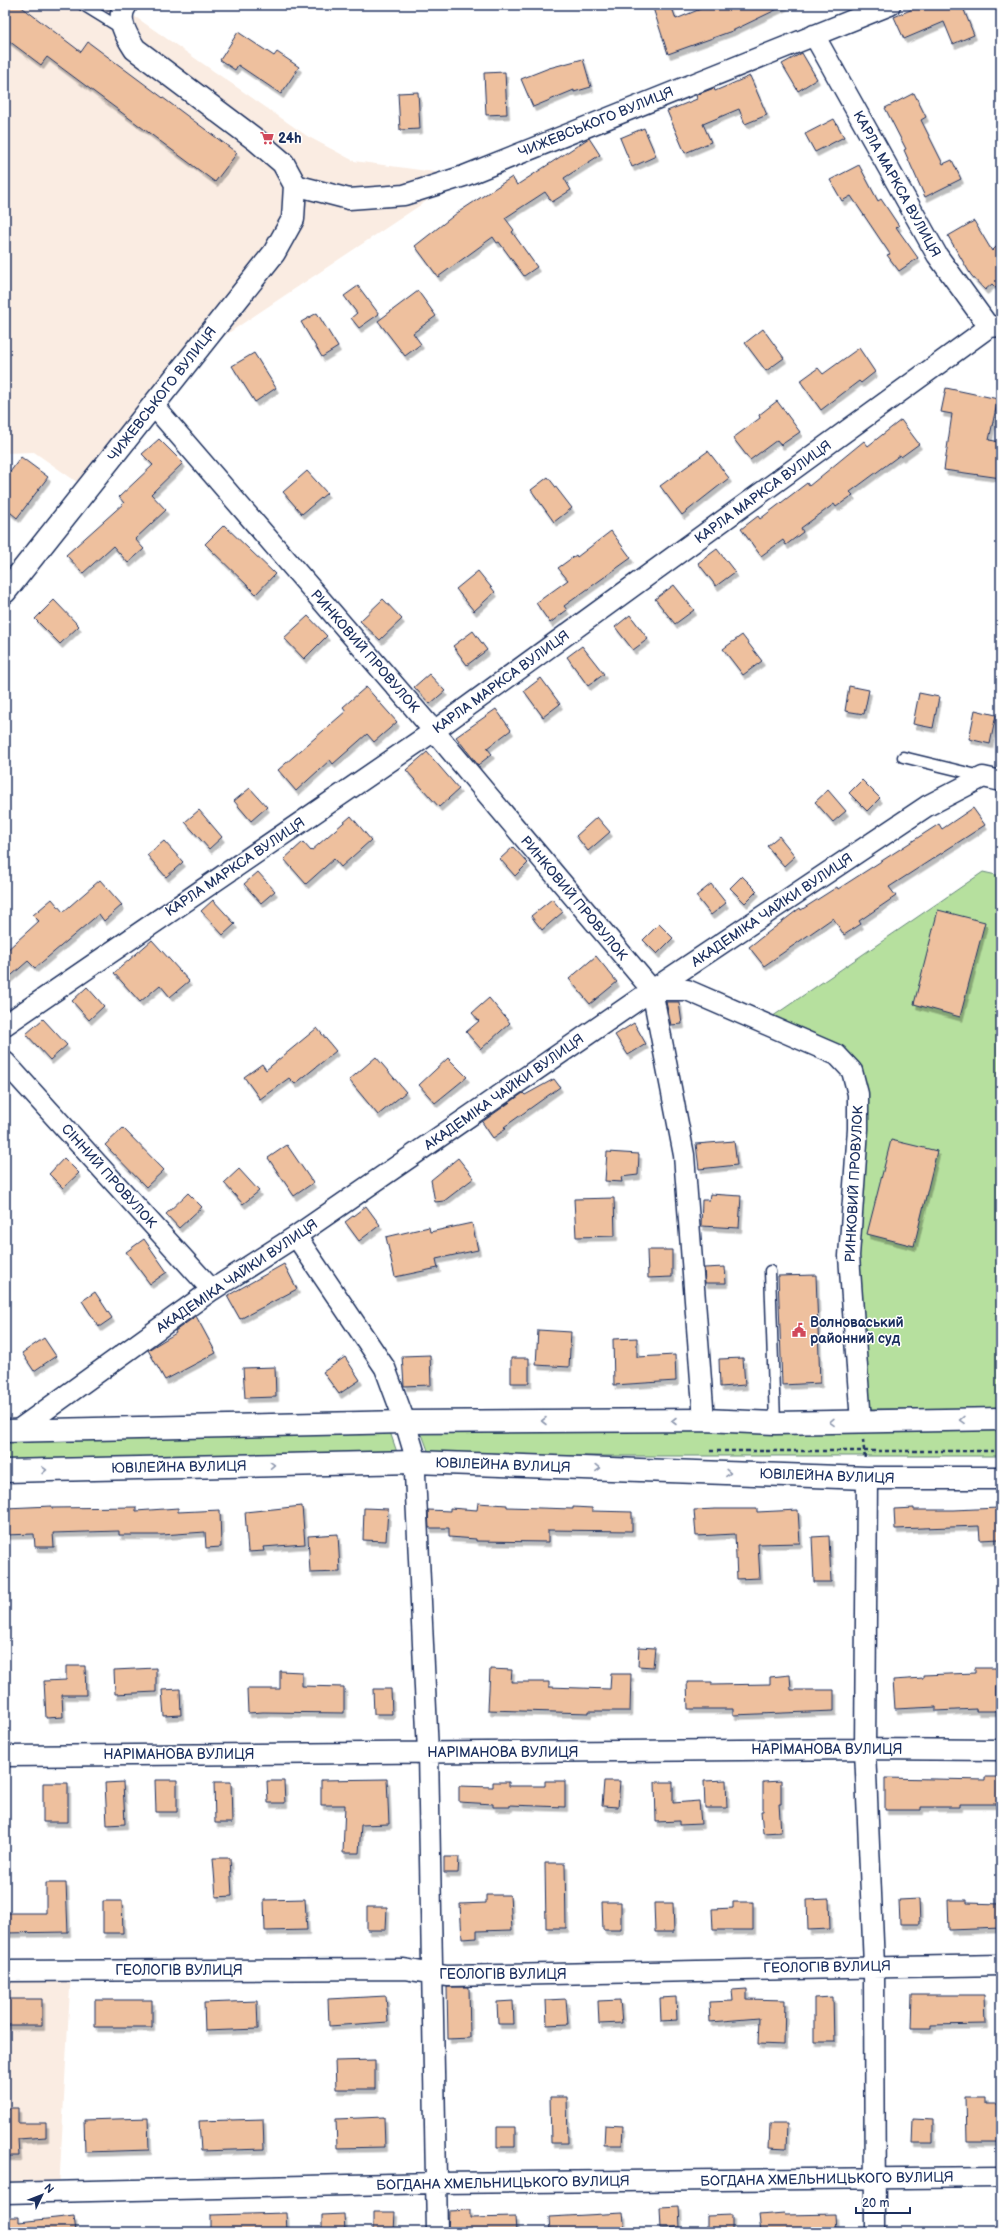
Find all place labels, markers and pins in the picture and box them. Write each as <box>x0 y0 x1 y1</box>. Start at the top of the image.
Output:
supermarket icon: 24h <box>259 130 275 146</box>
place label: 24h <box>278 130 302 147</box>
place label: Волноваський районний суд <box>810 1314 904 1347</box>
public building icon: Волноваський районний суд <box>791 1322 807 1338</box>

